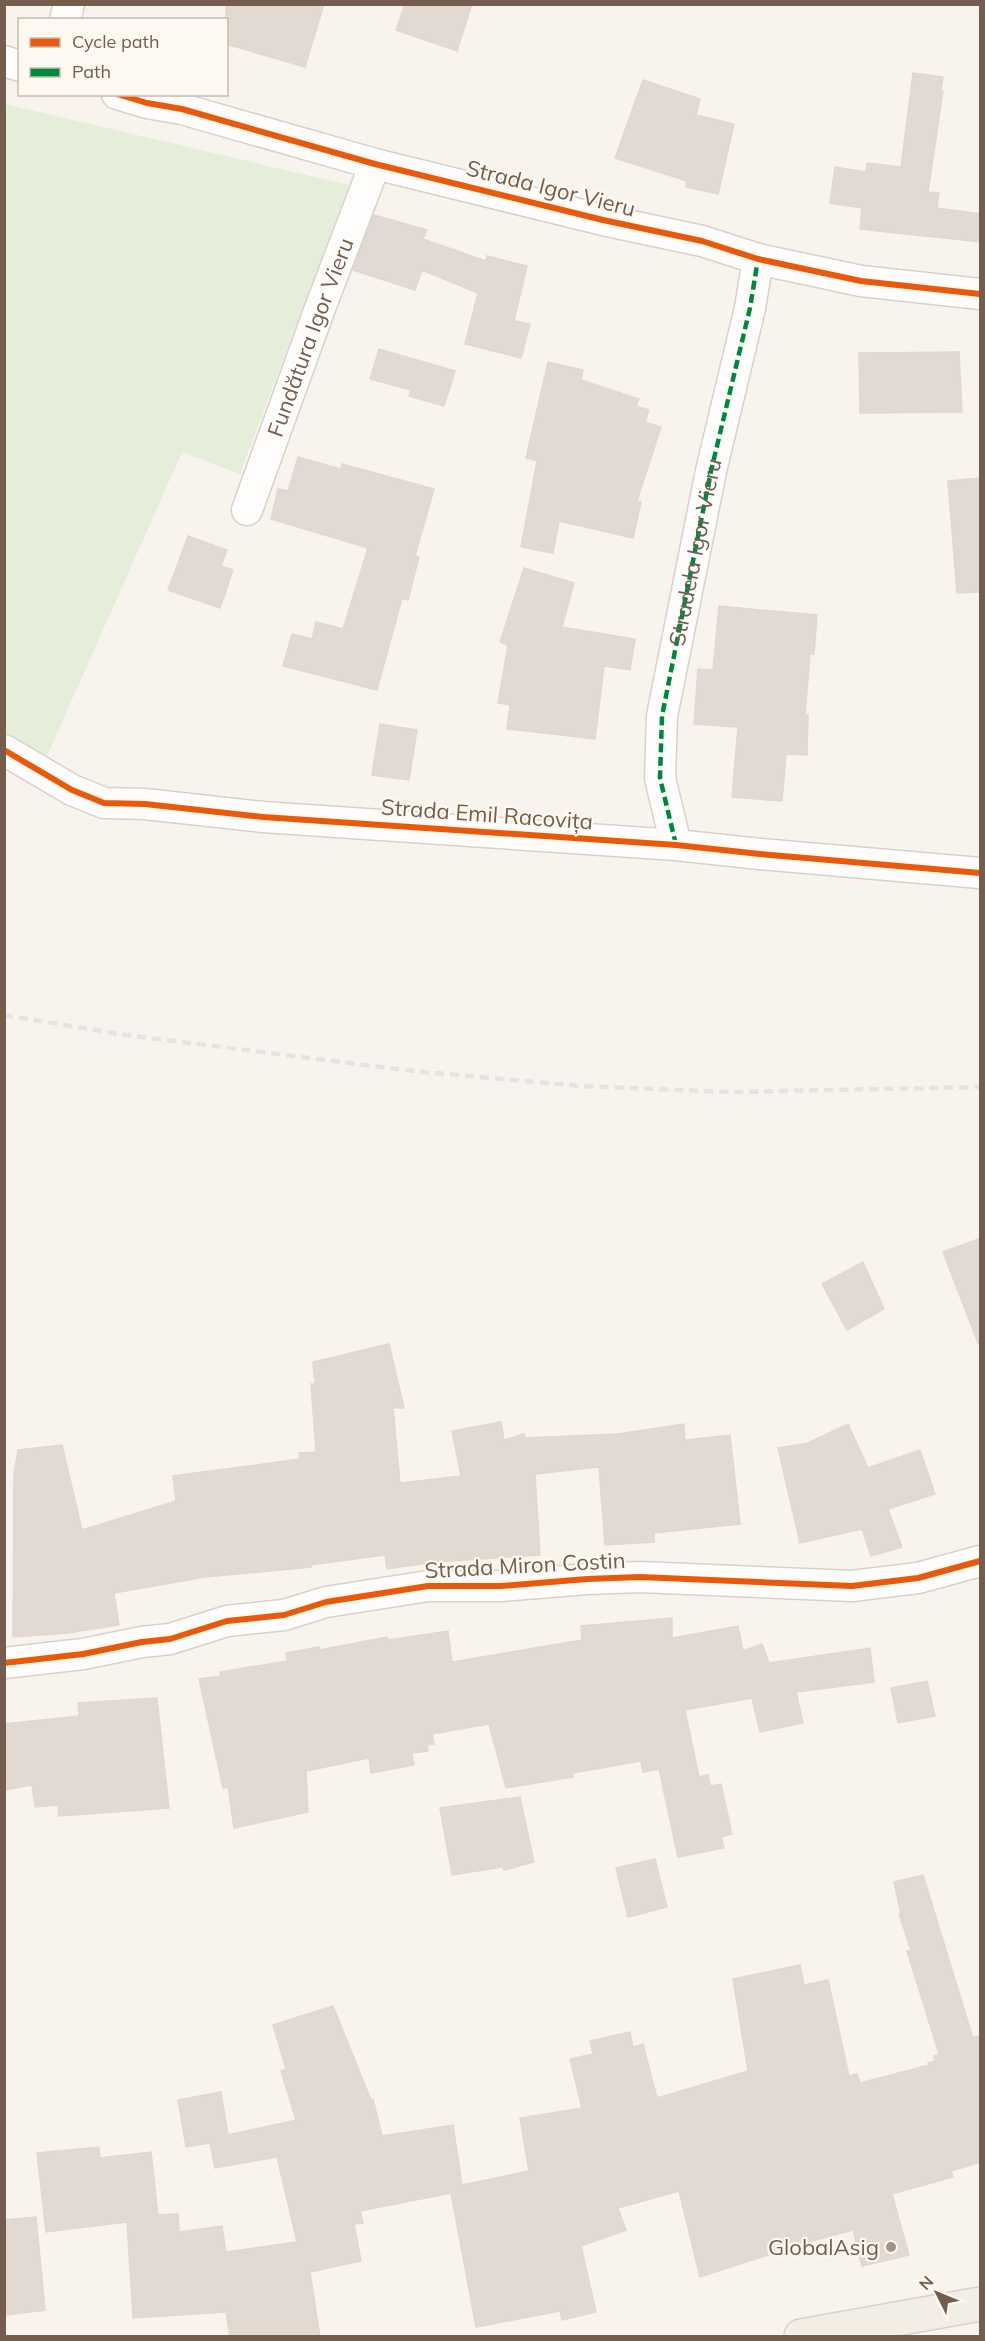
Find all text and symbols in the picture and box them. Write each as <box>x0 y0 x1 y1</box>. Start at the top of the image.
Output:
legend <box>18 18 228 96</box>
text: Cycle path <box>72 30 159 53</box>
text: Path <box>72 60 111 83</box>
street label: Strada Igor Vieru <box>464 153 638 223</box>
street label: Fundătura Igor Vieru <box>261 234 360 440</box>
street label: Stradela Igor Vieru <box>662 456 728 648</box>
street label: Strada Emil Racovița <box>380 793 594 835</box>
street label: Strada Miron Costin <box>424 1546 626 1584</box>
place label: GlobalAsig <box>768 2233 879 2261</box>
marker: GlobalAsig <box>884 2240 898 2254</box>
north arrow <box>907 2263 967 2323</box>
text: N <box>915 2272 937 2294</box>

